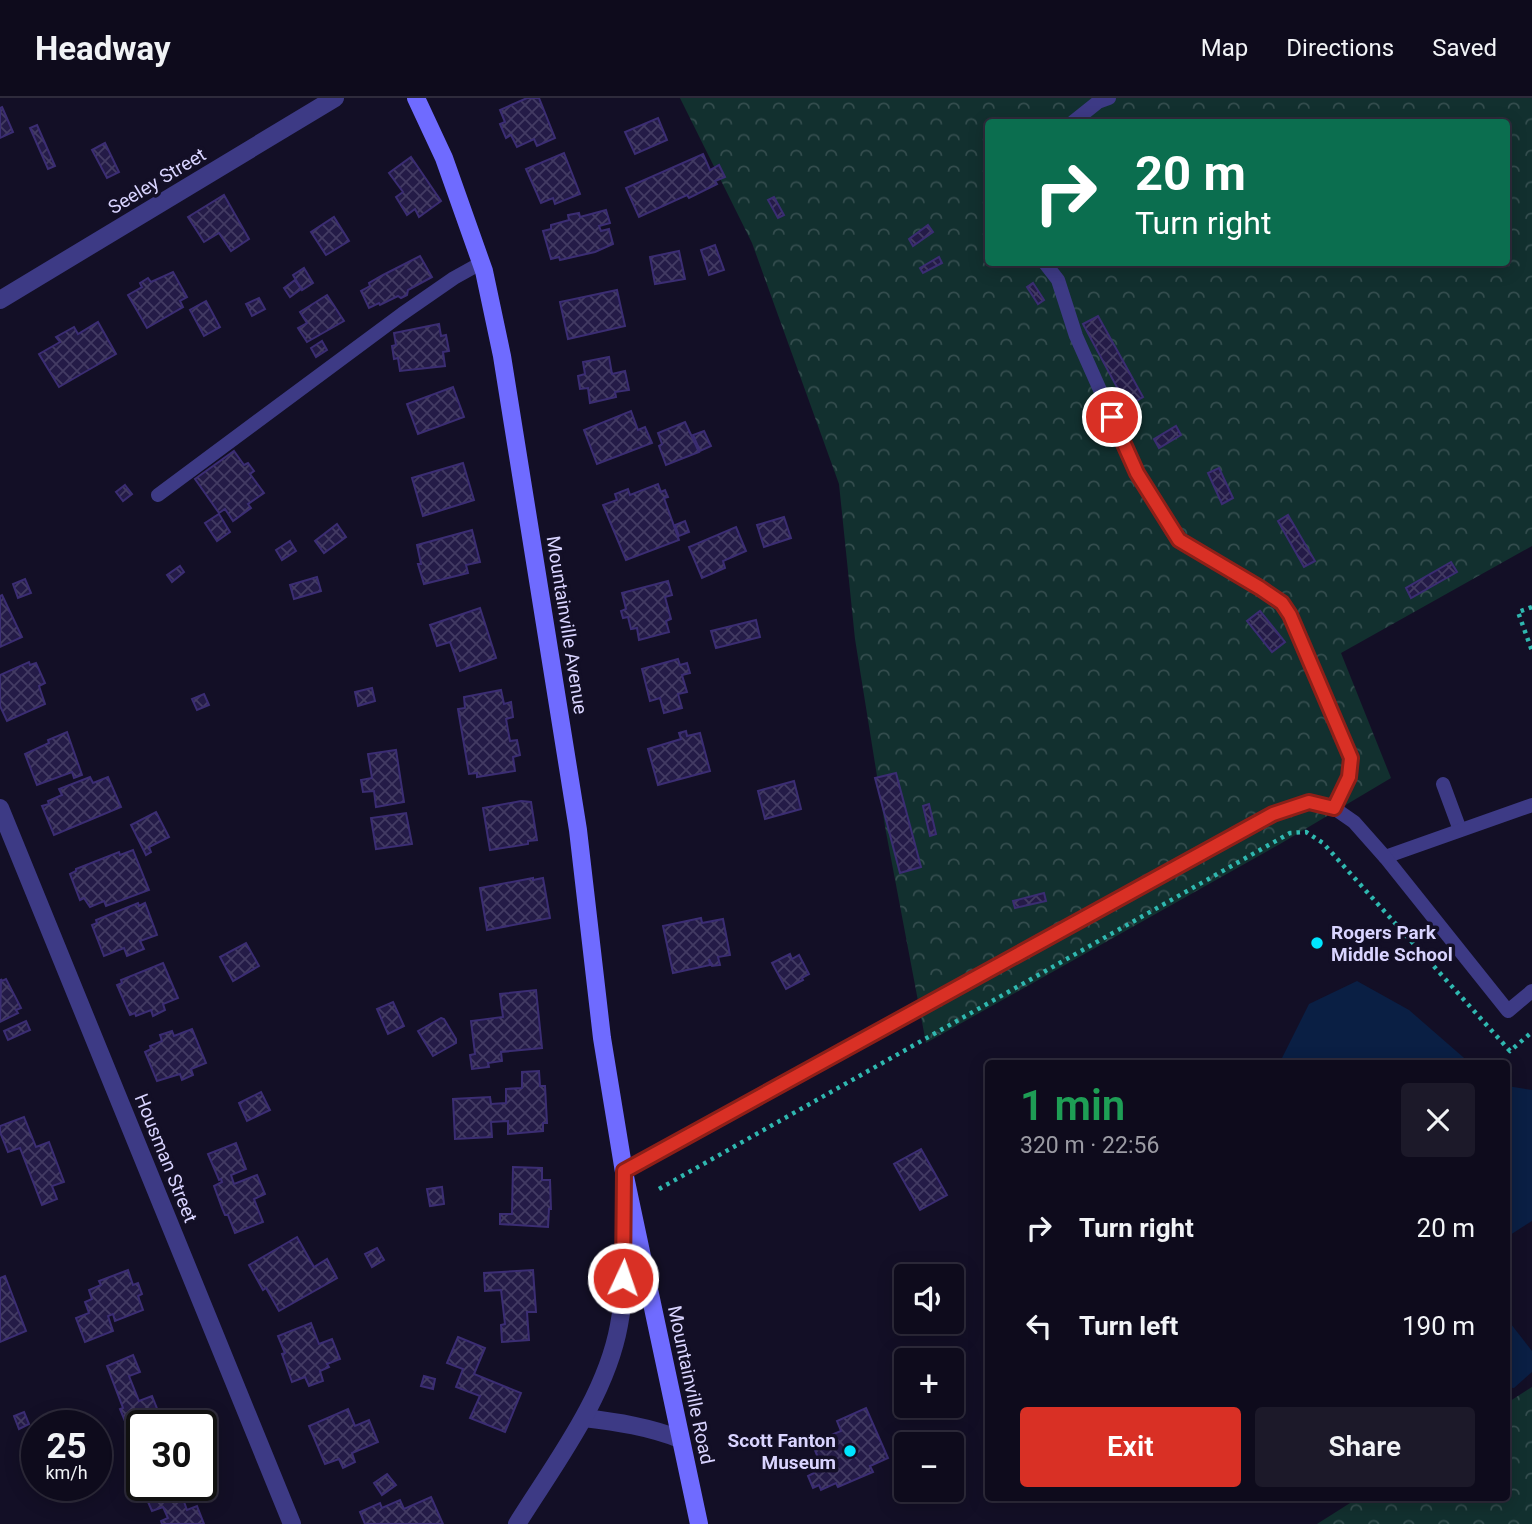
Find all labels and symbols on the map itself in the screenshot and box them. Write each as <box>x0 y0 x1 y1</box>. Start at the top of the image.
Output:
street label: Seeley Street <box>104 143 210 219</box>
pin <box>1082 387 1142 447</box>
street label: Mountainville Avenue <box>542 534 592 716</box>
place label: Rogers Park Middle School <box>1331 921 1453 966</box>
marker: Rogers Park Middle School <box>1309 935 1325 951</box>
street label: Housman Street <box>130 1090 202 1226</box>
position arrow <box>586 1241 660 1315</box>
street label: Mountainville Road <box>663 1304 719 1466</box>
speed limit sign: 30 <box>126 1410 217 1501</box>
place label: Scott Fanton Museum <box>728 1429 836 1474</box>
marker: Scott Fanton Museum <box>842 1443 858 1459</box>

